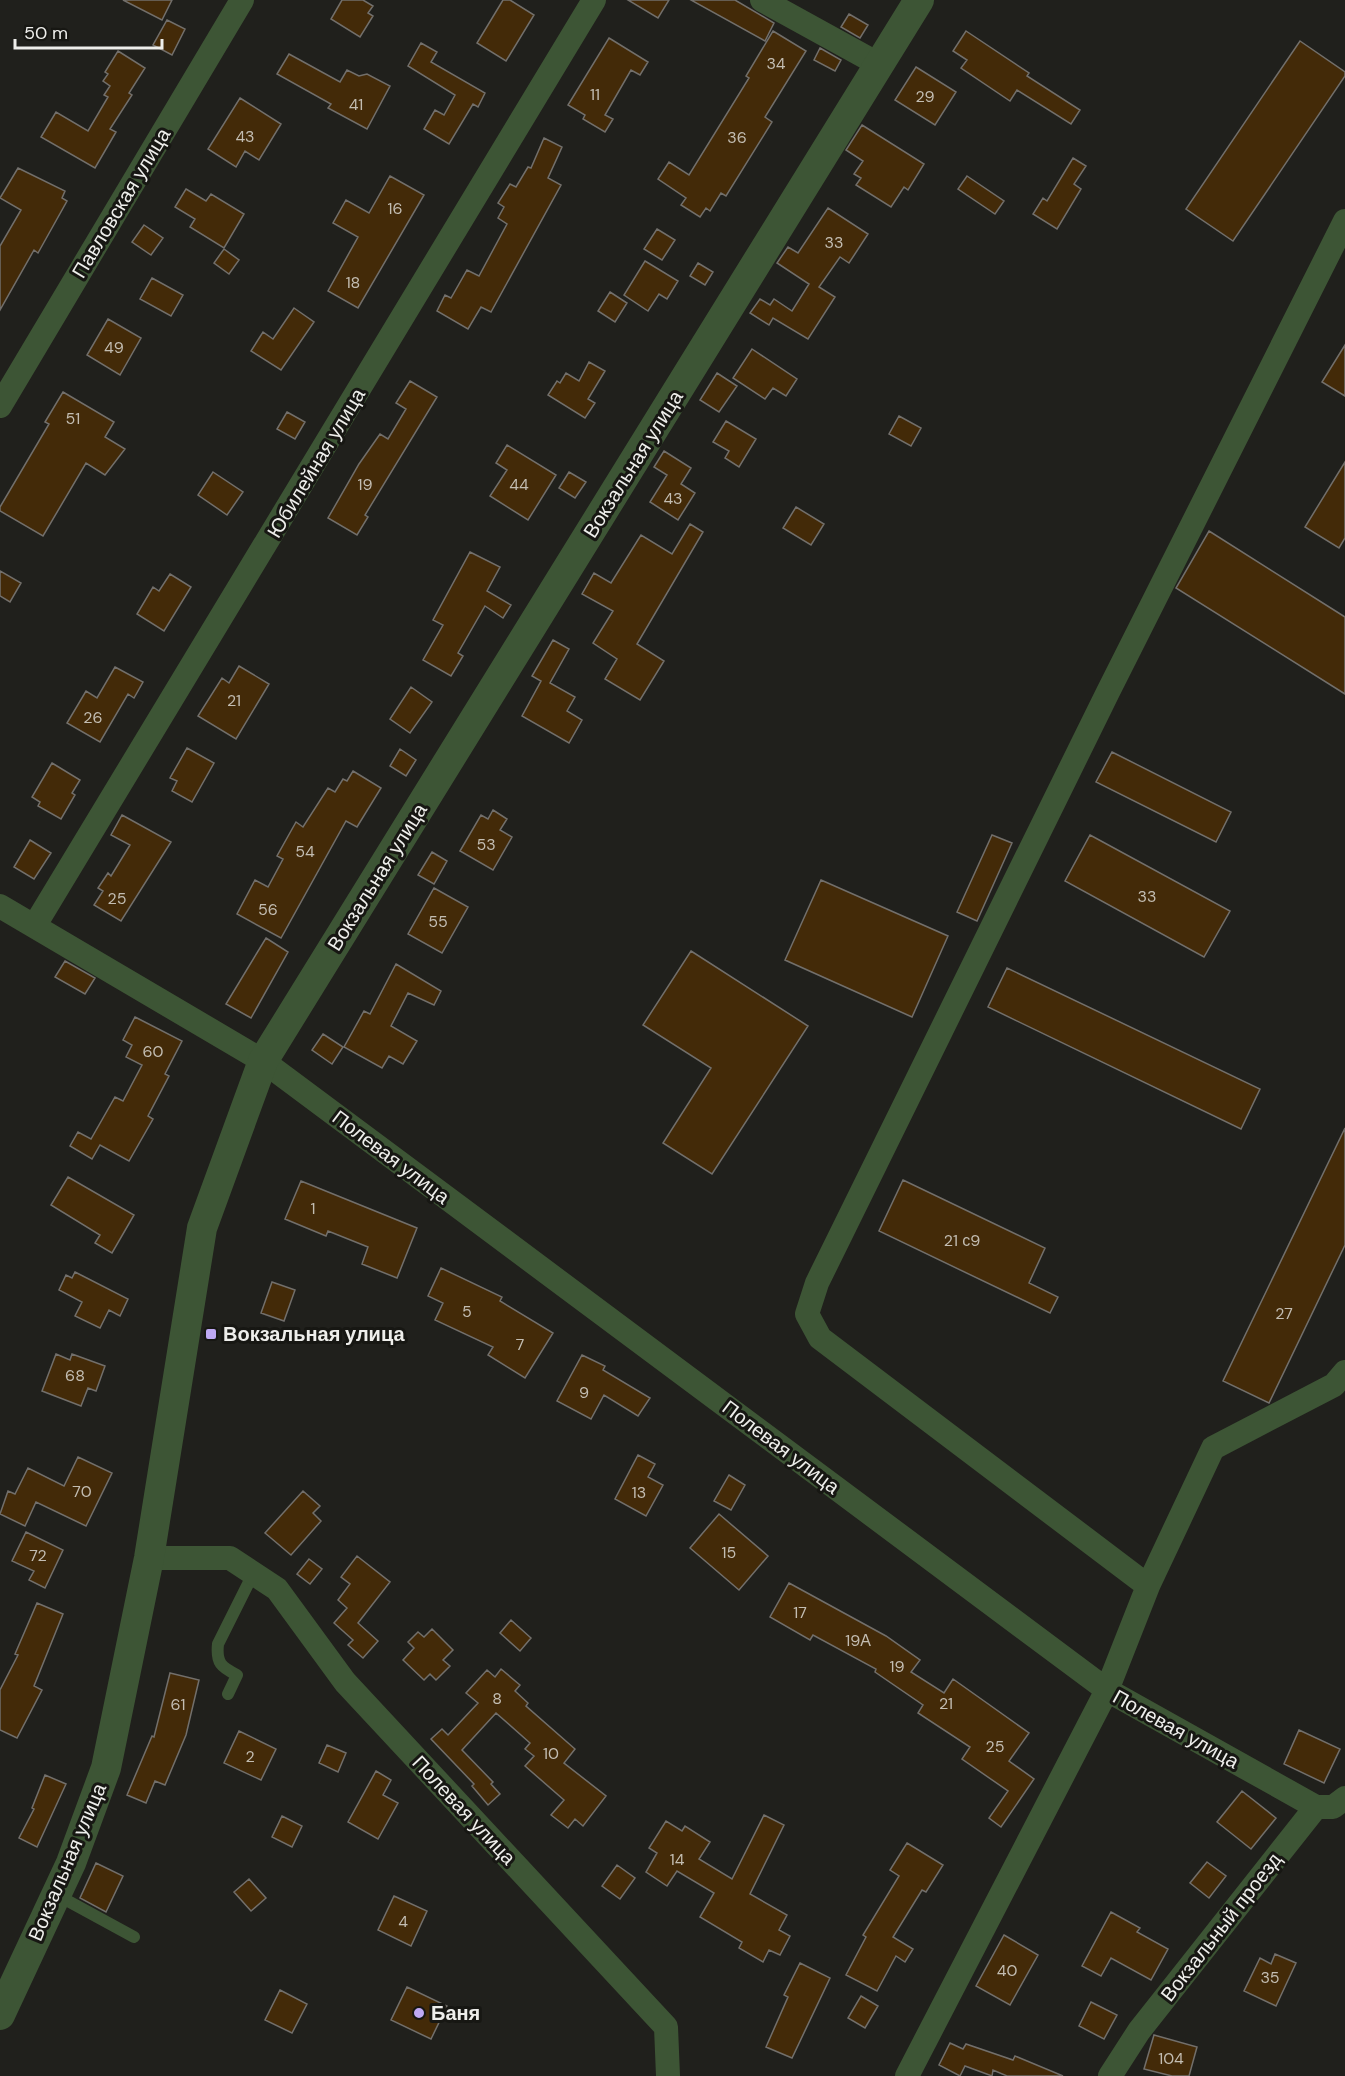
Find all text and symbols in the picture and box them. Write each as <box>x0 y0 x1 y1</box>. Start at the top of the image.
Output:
scale bar <box>15 12 162 50</box>
text: 50 m <box>24 21 68 45</box>
house number: 34 <box>766 53 786 74</box>
house number: 11 <box>590 84 600 105</box>
house number: 29 <box>915 86 935 107</box>
house number: 41 <box>349 94 363 115</box>
street label: Павловская улица <box>66 122 177 283</box>
house number: 43 <box>235 126 255 147</box>
house number: 36 <box>727 127 747 148</box>
house number: 16 <box>387 198 403 219</box>
house number: 33 <box>825 232 843 253</box>
house number: 18 <box>346 272 360 293</box>
house number: 49 <box>104 337 124 358</box>
street label: Юбилейная улица <box>261 383 371 543</box>
street label: Вокзальная улица <box>577 385 689 543</box>
house number: 51 <box>66 408 80 429</box>
house number: 19 <box>357 474 373 495</box>
house number: 44 <box>509 474 529 495</box>
house number: 43 <box>663 488 683 509</box>
house number: 21 <box>227 690 241 711</box>
house number: 26 <box>83 707 103 728</box>
street label: Вокзальная улица <box>321 798 433 956</box>
house number: 53 <box>476 834 496 855</box>
house number: 54 <box>295 841 315 862</box>
house number: 33 <box>1138 886 1156 907</box>
house number: 25 <box>108 888 126 909</box>
house number: 56 <box>258 899 278 920</box>
house number: 55 <box>428 911 448 932</box>
house number: 60 <box>143 1041 164 1062</box>
street label: Полевая улица <box>327 1104 456 1210</box>
house number: 1 <box>311 1198 316 1219</box>
house number: 21 с9 <box>944 1230 980 1251</box>
house number: 5 <box>462 1301 472 1322</box>
house number: 27 <box>1275 1303 1293 1324</box>
place label: Вокзальная улица <box>223 1321 405 1347</box>
marker: Вокзальная улица <box>204 1327 218 1341</box>
house number: 7 <box>516 1334 524 1355</box>
house number: 68 <box>65 1365 85 1386</box>
house number: 9 <box>579 1382 589 1403</box>
street label: Полевая улица <box>717 1394 846 1500</box>
house number: 70 <box>72 1481 92 1502</box>
house number: 13 <box>632 1482 646 1503</box>
house number: 15 <box>722 1542 736 1563</box>
house number: 72 <box>29 1545 47 1566</box>
house number: 17 <box>793 1602 807 1623</box>
house number: 19А <box>845 1630 871 1651</box>
house number: 19 <box>889 1656 905 1677</box>
street label: Полевая улица <box>1108 1684 1245 1775</box>
house number: 8 <box>492 1688 502 1709</box>
house number: 21 <box>939 1693 953 1714</box>
house number: 61 <box>170 1694 186 1715</box>
house number: 25 <box>986 1736 1004 1757</box>
house number: 10 <box>543 1743 559 1764</box>
house number: 2 <box>245 1746 255 1767</box>
street label: Полевая улица <box>407 1750 522 1871</box>
street label: Вокзальная улица <box>22 1778 112 1945</box>
street label: Вокзальный проезд <box>1155 1847 1287 2007</box>
house number: 14 <box>670 1849 685 1870</box>
house number: 4 <box>398 1911 408 1932</box>
house number: 40 <box>997 1960 1017 1981</box>
house number: 35 <box>1260 1967 1280 1988</box>
place label: Баня <box>431 2000 480 2026</box>
marker: Баня <box>412 2006 426 2020</box>
house number: 104 <box>1158 2048 1184 2069</box>

